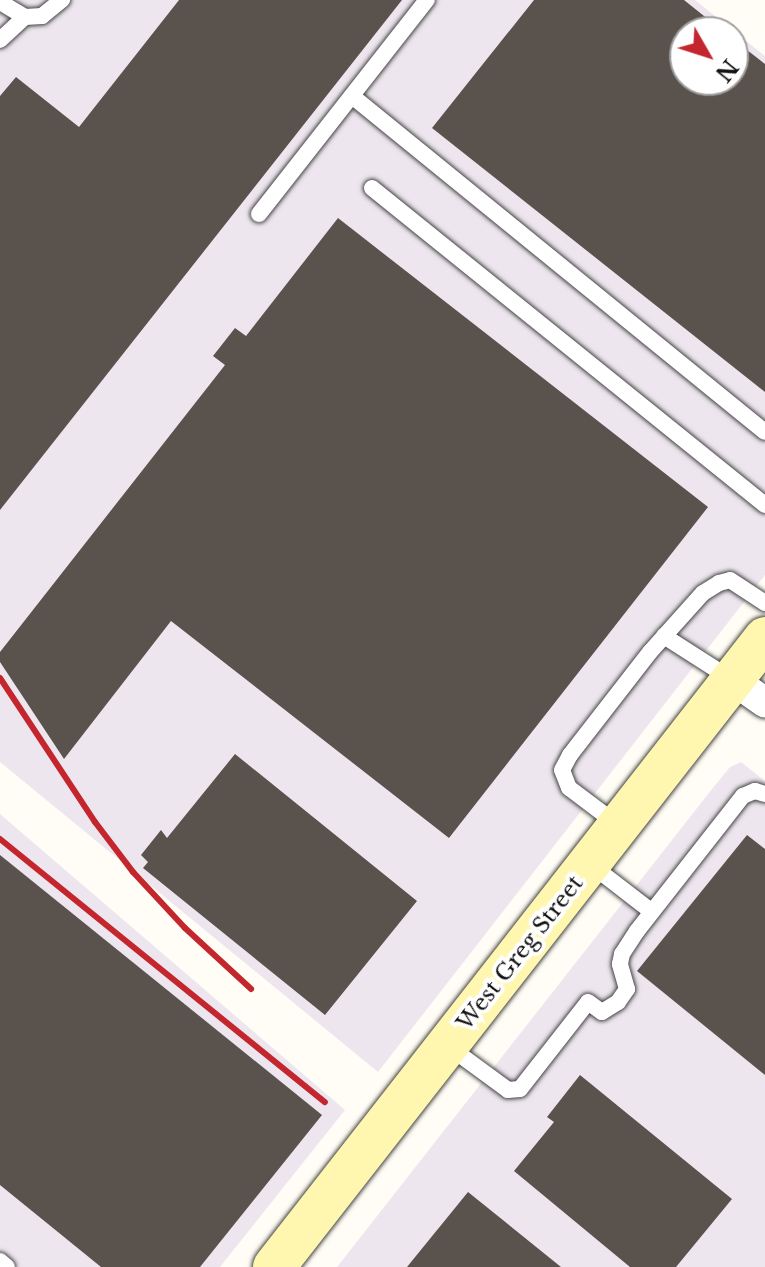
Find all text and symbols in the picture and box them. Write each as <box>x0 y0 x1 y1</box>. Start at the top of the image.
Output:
north arrow <box>669 16 749 96</box>
text: N <box>709 54 743 87</box>
street label: West Greg Street <box>451 870 589 1036</box>

